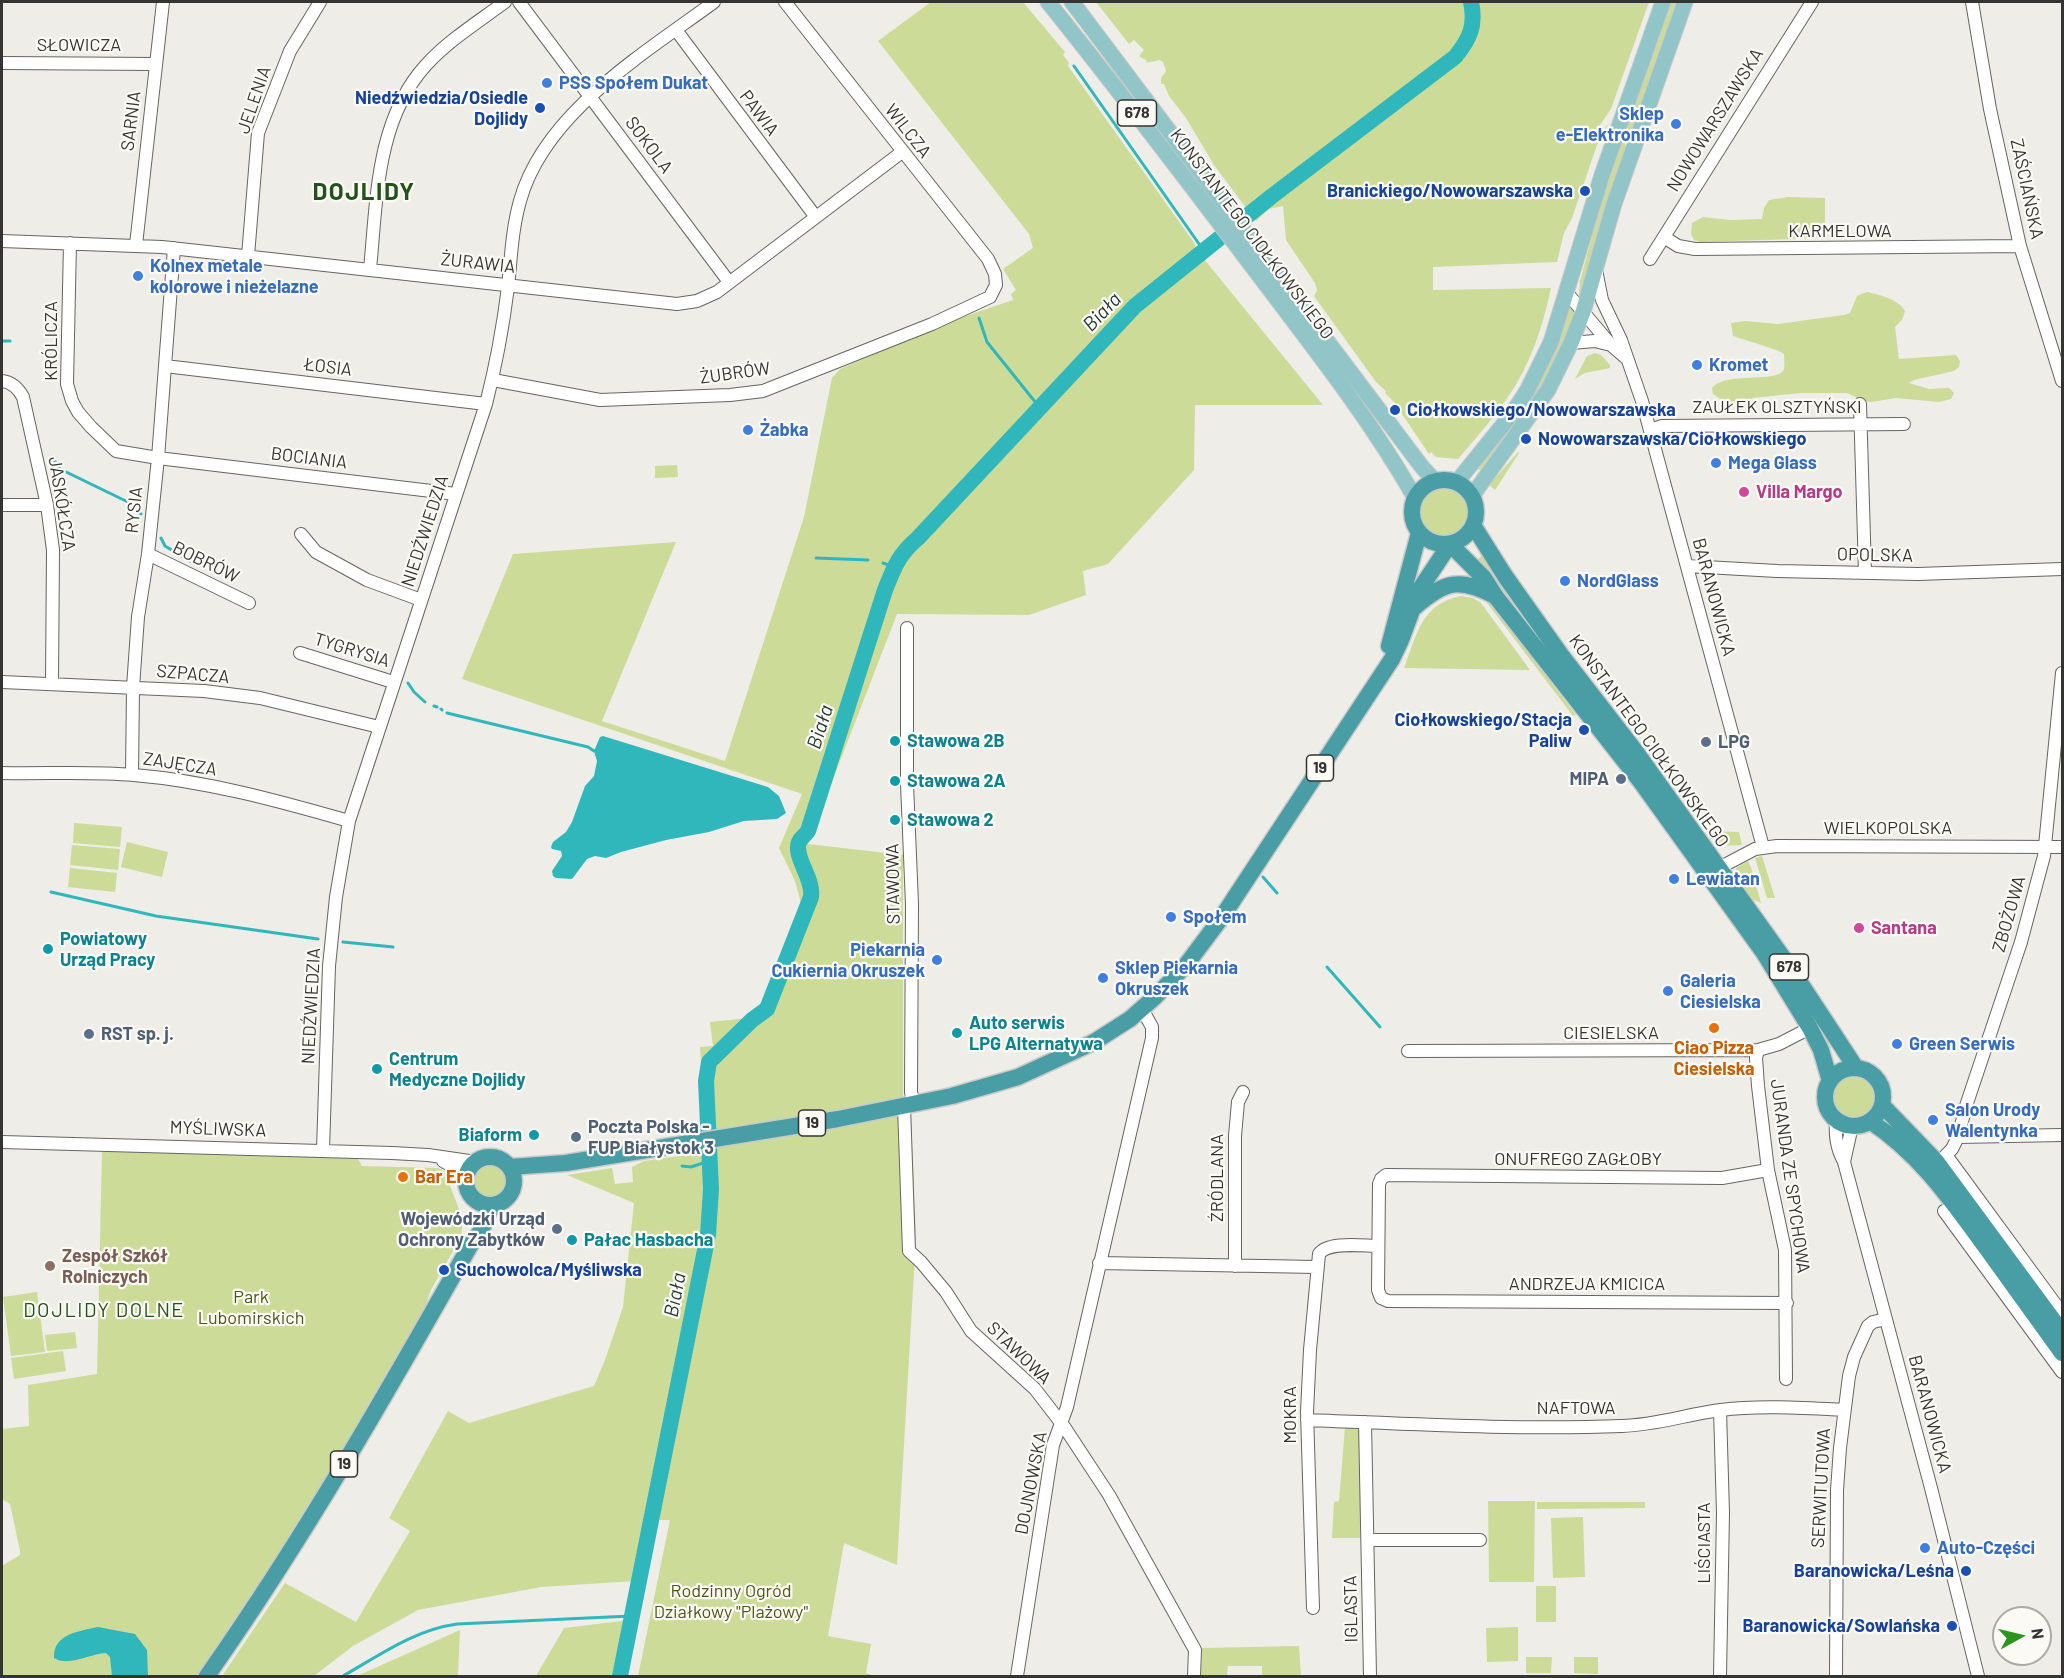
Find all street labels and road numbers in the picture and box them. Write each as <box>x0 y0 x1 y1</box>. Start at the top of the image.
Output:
street label: SŁOWICZA <box>37 34 121 56</box>
street label: NOWOWARSZAWSKA <box>1662 44 1768 196</box>
street label: JELENIA <box>232 63 276 137</box>
street label: PAWIA <box>735 86 783 140</box>
street label: SARNIA <box>117 90 145 152</box>
street label: WILCZA <box>880 100 936 162</box>
road number: 678 <box>1118 100 1156 126</box>
street label: SOKOLA <box>621 112 677 178</box>
street label: KONSTANTEGO CIOŁKOWSKIEGO <box>1166 125 1338 343</box>
street label: ZAŚCIAŃSKA <box>2006 137 2048 241</box>
street label: KARMELOWA <box>1788 220 1892 242</box>
street label: ŻURAWIA <box>440 248 516 278</box>
street label: KRÓLICZA <box>40 301 62 381</box>
street label: ŁOSIA <box>303 353 353 381</box>
street label: ŻUBRÓW <box>698 357 772 389</box>
street label: ZAUŁEK OLSZTYŃSKI <box>1692 396 1862 418</box>
street label: BOCIANIA <box>270 443 348 473</box>
street label: JASKÓŁCZA <box>44 455 80 553</box>
street label: NIEDŹWIEDZIA <box>397 472 453 590</box>
street label: RYSIA <box>121 486 147 534</box>
street label: BARANOWICKA <box>1688 536 1740 658</box>
street label: BOBRÓW <box>169 537 243 587</box>
street label: OPOLSKA <box>1837 544 1913 566</box>
street label: TYGRYSIA <box>312 628 392 672</box>
street label: KONSTANTEGO CIOŁKOWSKIEGO <box>1564 630 1734 852</box>
street label: SZPACZA <box>156 660 230 688</box>
street label: ZAJĘCZA <box>142 748 218 780</box>
road number: 19 <box>1306 755 1334 781</box>
street label: WIELKOPOLSKA <box>1824 817 1952 839</box>
street label: STAWOWA <box>881 843 905 925</box>
street label: ZBOŻOWA <box>1988 873 2030 955</box>
street label: NIEDŹWIEDZIA <box>297 947 325 1065</box>
road number: 678 <box>1770 954 1808 980</box>
street label: CIESIELSKA <box>1563 1022 1659 1044</box>
street label: JURANDA ZE SPYCHOWA <box>1766 1078 1814 1274</box>
road number: 19 <box>798 1110 826 1136</box>
street label: MYŚLIWSKA <box>169 1117 267 1141</box>
street label: ŹRÓDLANA <box>1206 1134 1228 1222</box>
street label: ONUFREGO ZAGŁOBY <box>1494 1148 1662 1170</box>
street label: ANDRZEJA KMICICA <box>1509 1273 1665 1295</box>
street label: STAWOWA <box>982 1317 1056 1389</box>
street label: BARANOWICKA <box>1904 1353 1956 1475</box>
street label: MOKRA <box>1279 1386 1301 1444</box>
street label: NAFTOWA <box>1537 1397 1615 1419</box>
street label: SERWITUTOWA <box>1807 1427 1835 1549</box>
street label: DOJNOWSKA <box>1010 1429 1052 1537</box>
road number: 19 <box>330 1451 358 1477</box>
street label: LIŚCIASTA <box>1693 1502 1715 1584</box>
street label: IGLASTA <box>1340 1575 1362 1643</box>

